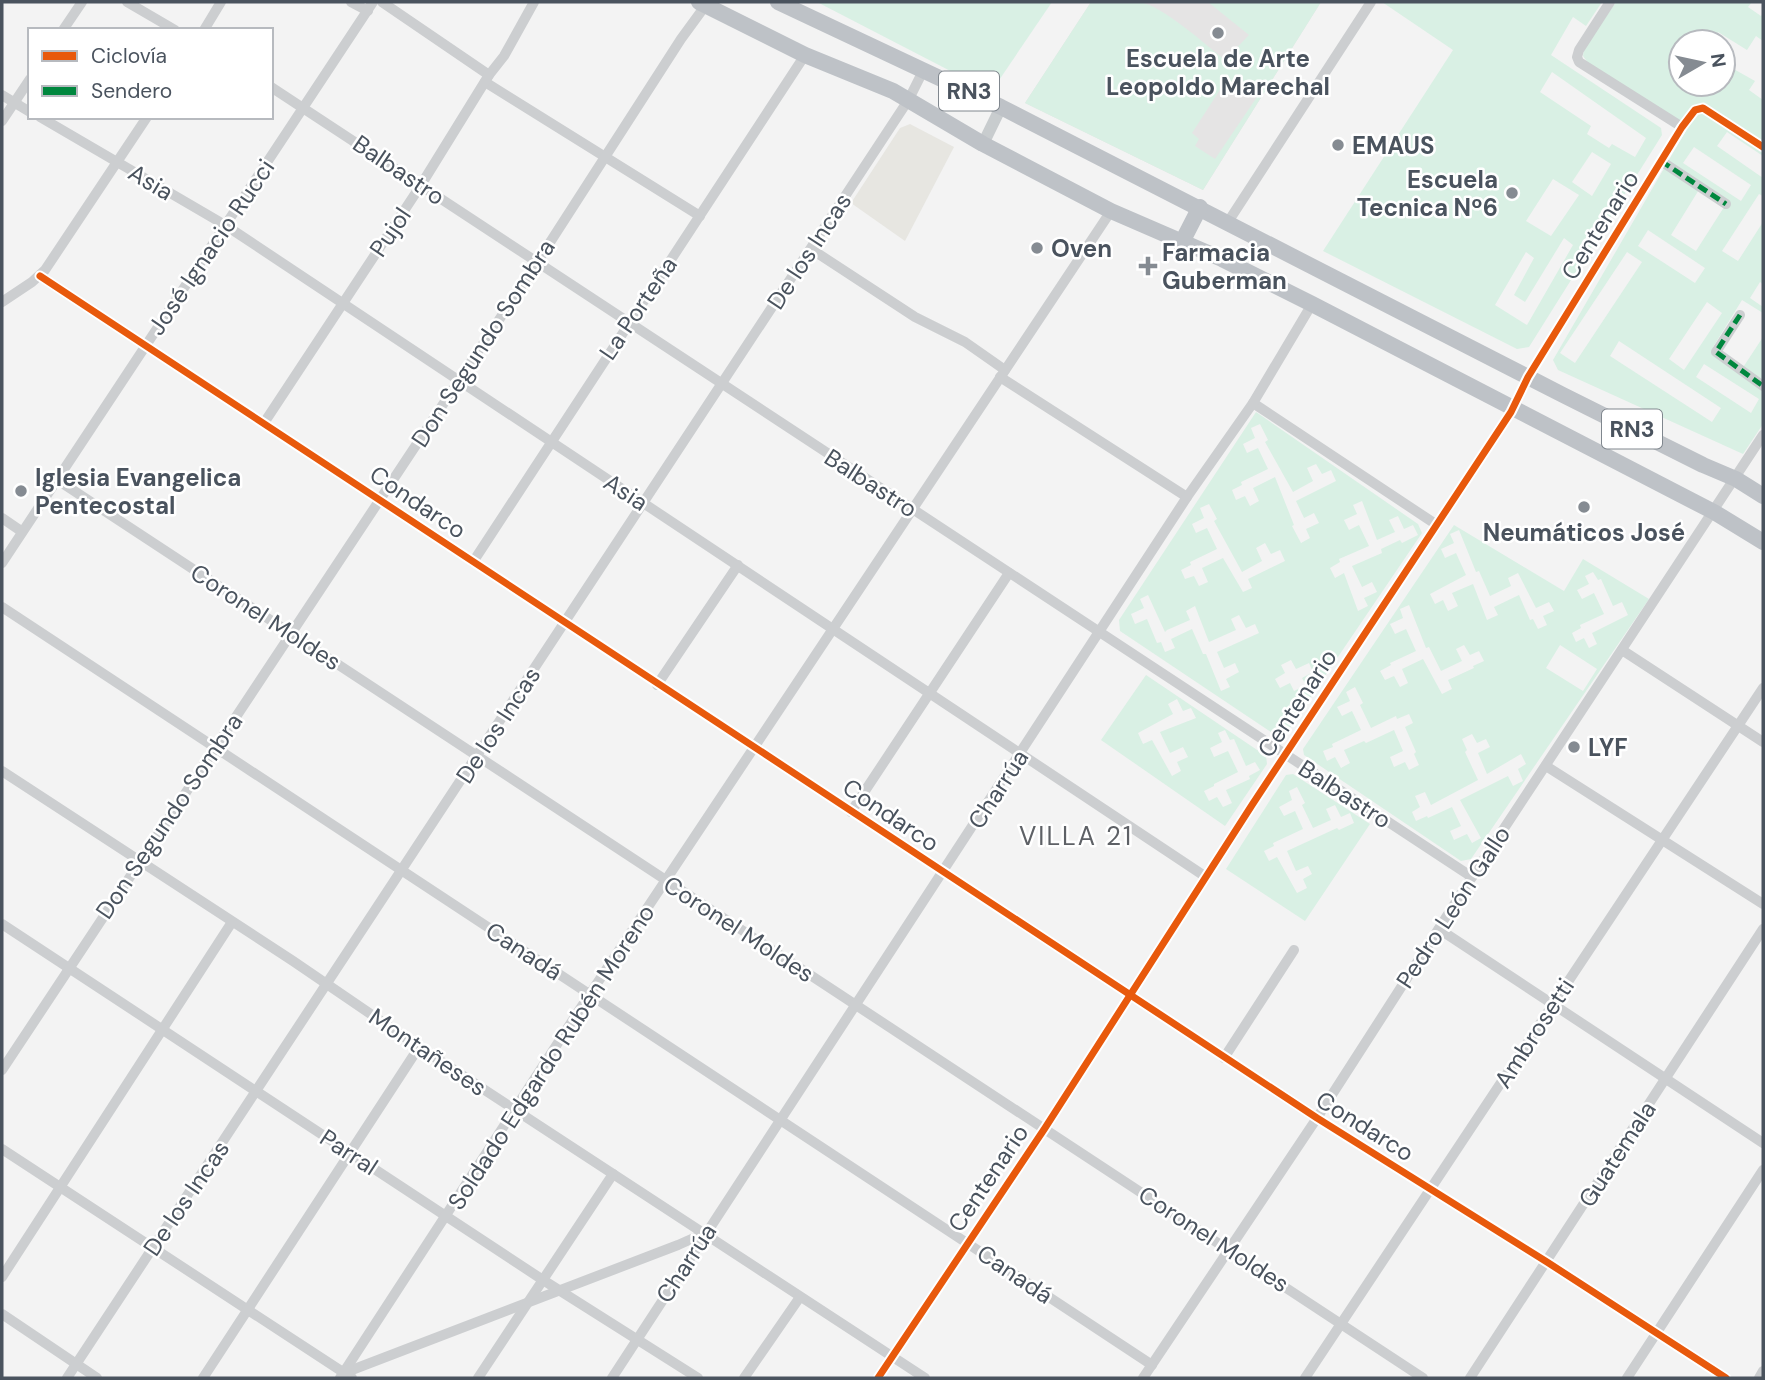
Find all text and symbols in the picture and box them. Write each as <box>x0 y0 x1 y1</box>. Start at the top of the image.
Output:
marker: Escuela de Arte Leopoldo Marechal <box>1210 25 1226 41</box>
legend <box>28 28 273 119</box>
north arrow <box>1667 28 1737 98</box>
text: Ciclovía <box>91 42 167 70</box>
place label: Escuela de Arte Leopoldo Marechal <box>1106 43 1330 102</box>
text: N <box>1705 52 1732 69</box>
road number: RN3 <box>939 72 999 110</box>
text: Sendero <box>91 77 172 105</box>
street label: Balbastro <box>347 128 451 212</box>
place label: EMAUS <box>1352 130 1435 161</box>
marker: EMAUS <box>1330 137 1346 153</box>
street label: José Ignacio Rucci <box>141 153 281 341</box>
street label: Asia <box>123 157 179 207</box>
place label: Escuela Tecnica Nº6 <box>1357 164 1498 223</box>
street label: Centenario <box>1554 165 1646 285</box>
marker: Escuela Tecnica Nº6 <box>1504 185 1520 201</box>
street label: De los Incas <box>760 187 858 315</box>
street label: Pujol <box>362 201 418 263</box>
street label: Don Segundo Sombra <box>404 233 562 453</box>
place label: Oven <box>1051 233 1112 264</box>
place label: Farmacia Guberman <box>1162 237 1287 296</box>
marker: Oven <box>1029 240 1045 256</box>
street label: La Porteña <box>592 250 684 366</box>
marker: Farmacia Guberman <box>1140 258 1156 274</box>
road number: RN3 <box>1602 410 1662 448</box>
street label: Balbastro <box>819 442 923 524</box>
street label: Condarco <box>364 458 472 546</box>
place label: Iglesia Evangelica Pentecostal <box>35 462 241 521</box>
street label: Asia <box>598 466 654 518</box>
marker: Iglesia Evangelica Pentecostal <box>13 483 29 499</box>
marker: Neumáticos José <box>1576 499 1592 515</box>
place label: Neumáticos José <box>1483 517 1685 548</box>
street label: Coronel Moldes <box>185 557 347 677</box>
street label: Centenario <box>1250 643 1344 763</box>
street label: De los Incas <box>449 661 547 789</box>
street label: Don Segundo Sombra <box>89 707 249 925</box>
place label: LYF <box>1588 732 1628 763</box>
marker: LYF <box>1566 739 1582 755</box>
street label: Charrúa <box>961 743 1035 835</box>
street label: Balbastro <box>1293 753 1397 835</box>
street label: Condarco <box>837 771 945 859</box>
district label: VILLA 21 <box>1019 819 1133 853</box>
street label: Pedro León Gallo <box>1389 820 1517 994</box>
street label: Coronel Moldes <box>658 869 820 989</box>
street label: Soldado Edgardo Rubén Moreno <box>441 899 661 1215</box>
street label: Canadá <box>480 915 568 987</box>
street label: Ambrosetti <box>1487 972 1581 1094</box>
street label: Montañeses <box>363 1001 493 1103</box>
street label: Condarco <box>1310 1084 1420 1168</box>
street label: Guatemala <box>1571 1095 1663 1213</box>
street label: Centenario <box>941 1118 1035 1238</box>
street label: Parral <box>314 1122 384 1182</box>
street label: De los Incas <box>136 1134 236 1262</box>
street label: Coronel Moldes <box>1133 1179 1295 1299</box>
street label: Charrúa <box>649 1217 723 1309</box>
street label: Canadá <box>971 1237 1059 1311</box>

